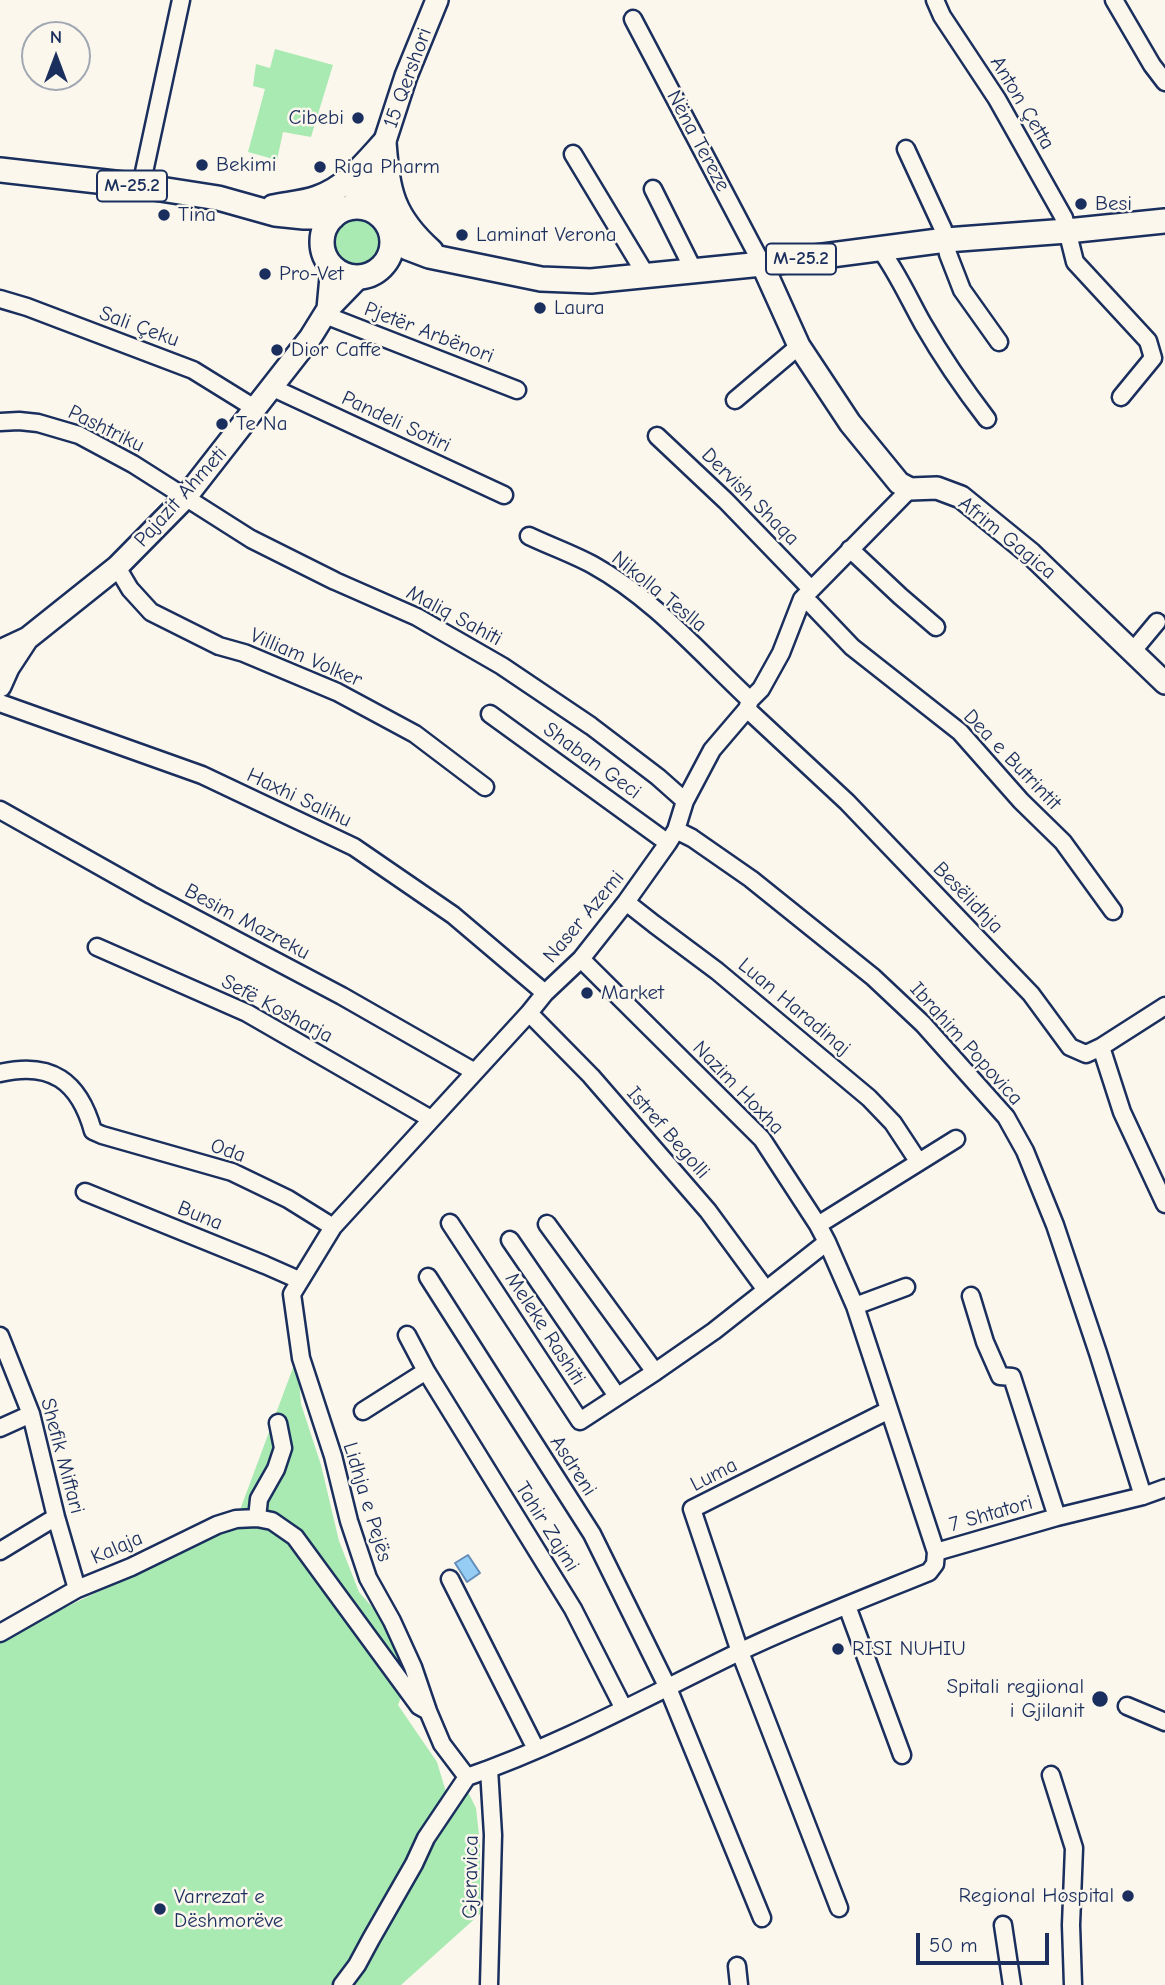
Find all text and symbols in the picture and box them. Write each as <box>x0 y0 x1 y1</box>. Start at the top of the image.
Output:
north arrow <box>21 21 91 91</box>
street label: 15 Qershori <box>378 25 438 131</box>
text: N <box>50 26 62 48</box>
street label: Anton Çetta <box>984 52 1060 154</box>
street label: Nëna Tereze <box>661 86 735 196</box>
place label: Cibebi <box>289 105 344 131</box>
marker: Cibebi <box>350 110 366 126</box>
place label: Bekimi <box>216 152 277 178</box>
place label: Riga Pharm <box>334 154 440 180</box>
marker: Bekimi <box>194 157 210 173</box>
marker: Riga Pharm <box>312 159 328 175</box>
road number: M-25.2 <box>97 170 167 202</box>
place label: Besi <box>1095 191 1132 217</box>
marker: Besi <box>1073 196 1089 212</box>
place label: Tina <box>178 202 216 228</box>
marker: Tina <box>156 207 172 223</box>
place label: Laminat Verona <box>476 222 617 248</box>
marker: Laminat Verona <box>454 227 470 243</box>
road number: M-25.2 <box>766 244 836 274</box>
place label: Pro-Vet <box>279 261 344 287</box>
marker: Pro-Vet <box>257 266 273 282</box>
place label: Laura <box>554 295 604 321</box>
street label: Pjetër Arbënori <box>361 297 497 369</box>
marker: Laura <box>532 300 548 316</box>
street label: Sali Çeku <box>96 301 182 353</box>
place label: Dior Caffe <box>291 337 381 363</box>
marker: Dior Caffe <box>269 342 285 358</box>
street label: Pandeli Sotiri <box>337 386 455 458</box>
street label: Pashtriku <box>64 400 148 458</box>
place label: Te Na <box>236 411 287 437</box>
marker: Te Na <box>214 416 230 432</box>
street label: Pajazit Ahmeti <box>129 442 233 552</box>
street label: Dervish Shaqa <box>696 443 804 551</box>
street label: Afrim Gagica <box>953 491 1061 585</box>
street label: Nikolla Teslla <box>606 546 712 638</box>
street label: Maliq Sahiti <box>402 580 506 652</box>
street label: Villiam Volker <box>246 623 366 693</box>
street label: Dea e Butrintit <box>958 704 1066 816</box>
street label: Shaban Geci <box>538 717 646 805</box>
street label: Haxhi Salihu <box>243 763 355 833</box>
street label: Besëlidhja <box>928 857 1008 939</box>
street label: Naser Azemi <box>538 866 630 968</box>
street label: Besim Mazreku <box>180 878 314 966</box>
street label: Luan Haradinaj <box>733 953 855 1061</box>
street label: Sefë Kosharja <box>217 969 337 1049</box>
street label: Ibrahim Popovica <box>904 977 1028 1111</box>
place label: Market <box>601 980 664 1006</box>
marker: Market <box>579 985 595 1001</box>
street label: Nazim Hoxha <box>687 1036 789 1140</box>
street label: Istref Begolli <box>621 1082 715 1184</box>
street label: Oda <box>207 1133 249 1169</box>
street label: Buna <box>174 1196 226 1236</box>
street label: Meleke Rashiti <box>499 1268 591 1390</box>
street label: Shefik Miftari <box>34 1395 90 1517</box>
street label: Asdreni <box>544 1431 602 1501</box>
street label: Lidhja e Pejës <box>337 1439 397 1565</box>
street label: Luma <box>686 1453 742 1497</box>
street label: Tahir Zajmi <box>509 1477 585 1577</box>
street label: 7 Shtatori <box>946 1490 1036 1538</box>
street label: Kalaja <box>87 1526 147 1570</box>
place label: RISI NUHIU <box>852 1636 966 1662</box>
marker: RISI NUHIU <box>830 1641 846 1657</box>
place label: Spitali regjional i Gjilanit <box>946 1674 1084 1724</box>
marker: Spitali regjional i Gjilanit <box>1090 1689 1110 1709</box>
street label: Gjeravica <box>458 1835 484 1919</box>
place label: Regional Hospital <box>959 1883 1114 1909</box>
place label: Varrezat e Dëshmorëve <box>174 1884 283 1934</box>
marker: Regional Hospital <box>1120 1888 1136 1904</box>
marker: Varrezat e Dëshmorëve <box>152 1901 168 1917</box>
scale bar <box>920 1918 1053 1962</box>
text: 50 m <box>929 1933 978 1957</box>

